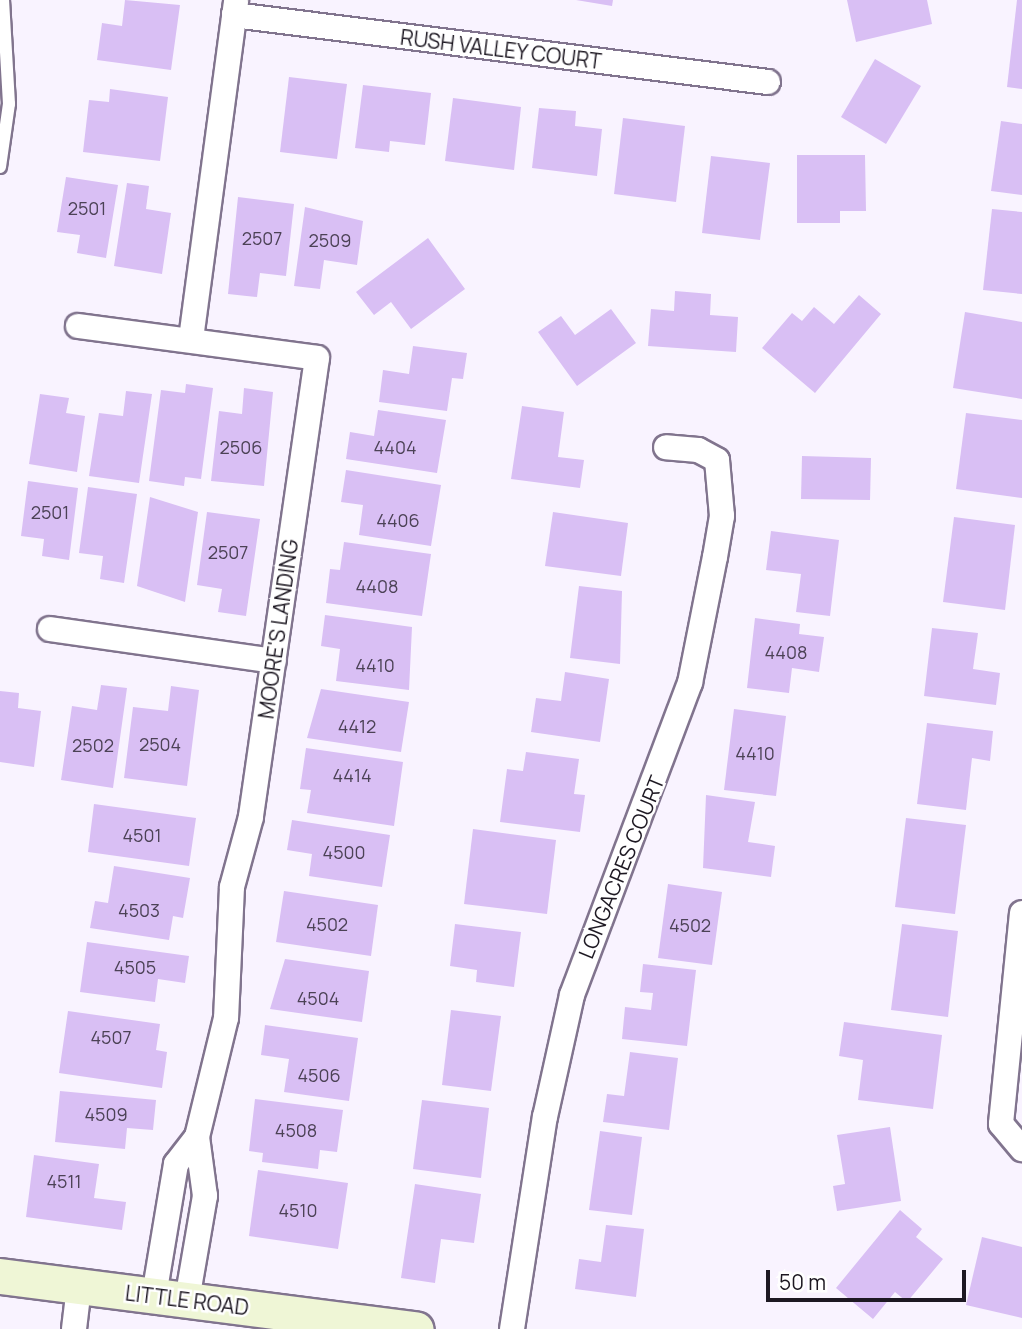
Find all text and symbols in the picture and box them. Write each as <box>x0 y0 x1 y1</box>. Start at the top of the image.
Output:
street label: RUSH VALLEY COURT <box>399 24 603 74</box>
house number: 2501 <box>68 197 106 219</box>
house number: 2507 <box>242 227 282 249</box>
house number: 2509 <box>309 229 351 251</box>
house number: 2506 <box>220 436 262 458</box>
house number: 4404 <box>374 436 416 458</box>
house number: 2501 <box>31 501 69 523</box>
house number: 4406 <box>376 509 420 531</box>
street label: MOORE'S LANDING <box>253 538 303 720</box>
house number: 2507 <box>208 541 248 563</box>
house number: 4408 <box>356 575 398 597</box>
house number: 4408 <box>765 641 807 663</box>
house number: 4410 <box>355 654 395 676</box>
house number: 4412 <box>338 715 376 737</box>
house number: 2504 <box>139 733 181 755</box>
house number: 2502 <box>72 734 114 756</box>
house number: 4410 <box>735 742 775 764</box>
house number: 4414 <box>332 764 372 786</box>
street label: LONGACRES COURT <box>573 772 669 962</box>
house number: 4501 <box>122 824 162 846</box>
house number: 4500 <box>323 841 365 863</box>
house number: 4503 <box>118 899 160 921</box>
house number: 4502 <box>306 913 348 935</box>
house number: 4502 <box>669 914 711 936</box>
house number: 4505 <box>114 956 156 978</box>
house number: 4504 <box>297 987 339 1009</box>
house number: 4507 <box>90 1026 132 1048</box>
house number: 4506 <box>297 1064 341 1086</box>
house number: 4509 <box>84 1103 128 1125</box>
house number: 4508 <box>275 1119 317 1141</box>
house number: 4511 <box>46 1170 82 1192</box>
house number: 4510 <box>278 1199 318 1221</box>
scale bar <box>770 1256 970 1300</box>
text: 50 m <box>779 1268 826 1296</box>
street label: LITTLE ROAD <box>124 1280 250 1320</box>

